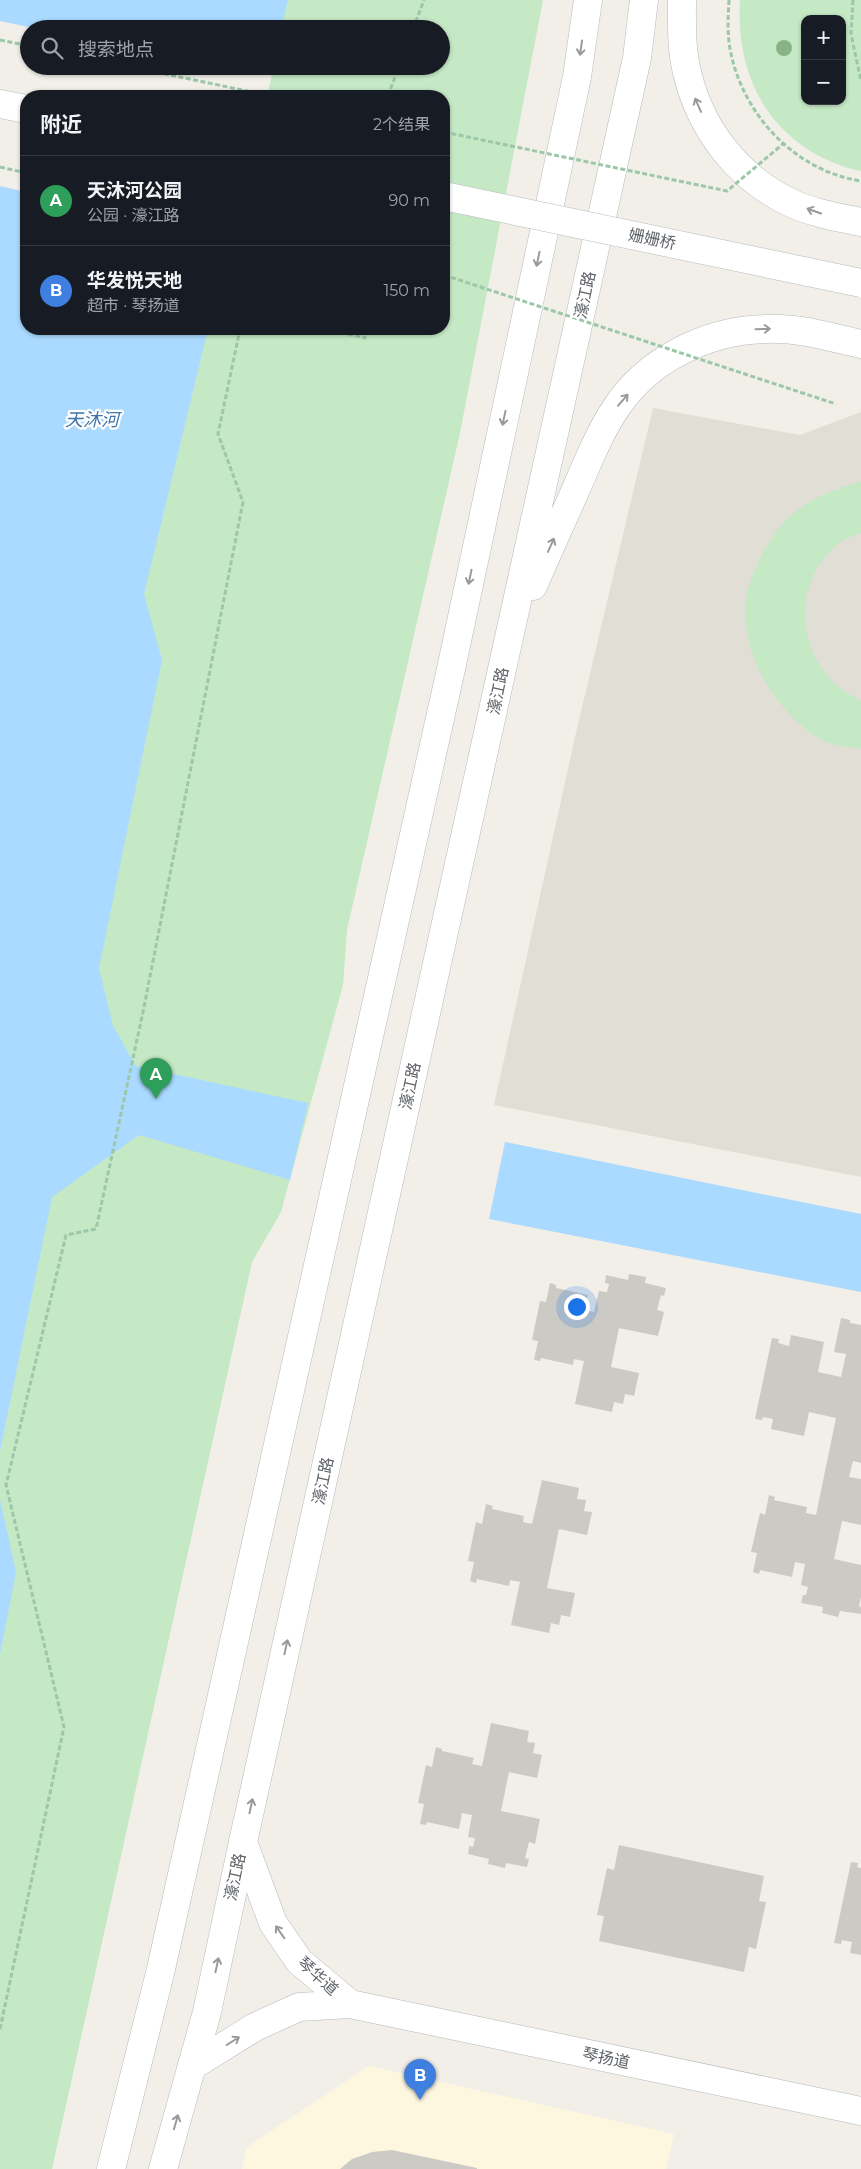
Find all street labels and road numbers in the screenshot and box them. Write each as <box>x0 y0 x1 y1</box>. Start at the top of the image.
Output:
street label: 姗姗桥 <box>627 225 677 253</box>
street label: 濠江路 <box>571 270 599 320</box>
street label: 濠江路 <box>484 666 512 716</box>
street label: 濠江路 <box>396 1061 424 1111</box>
street label: 濠江路 <box>309 1456 337 1506</box>
street label: 濠江路 <box>221 1852 249 1902</box>
street label: 琴华道 <box>294 1953 342 1999</box>
street label: 琴扬道 <box>581 2044 631 2072</box>

